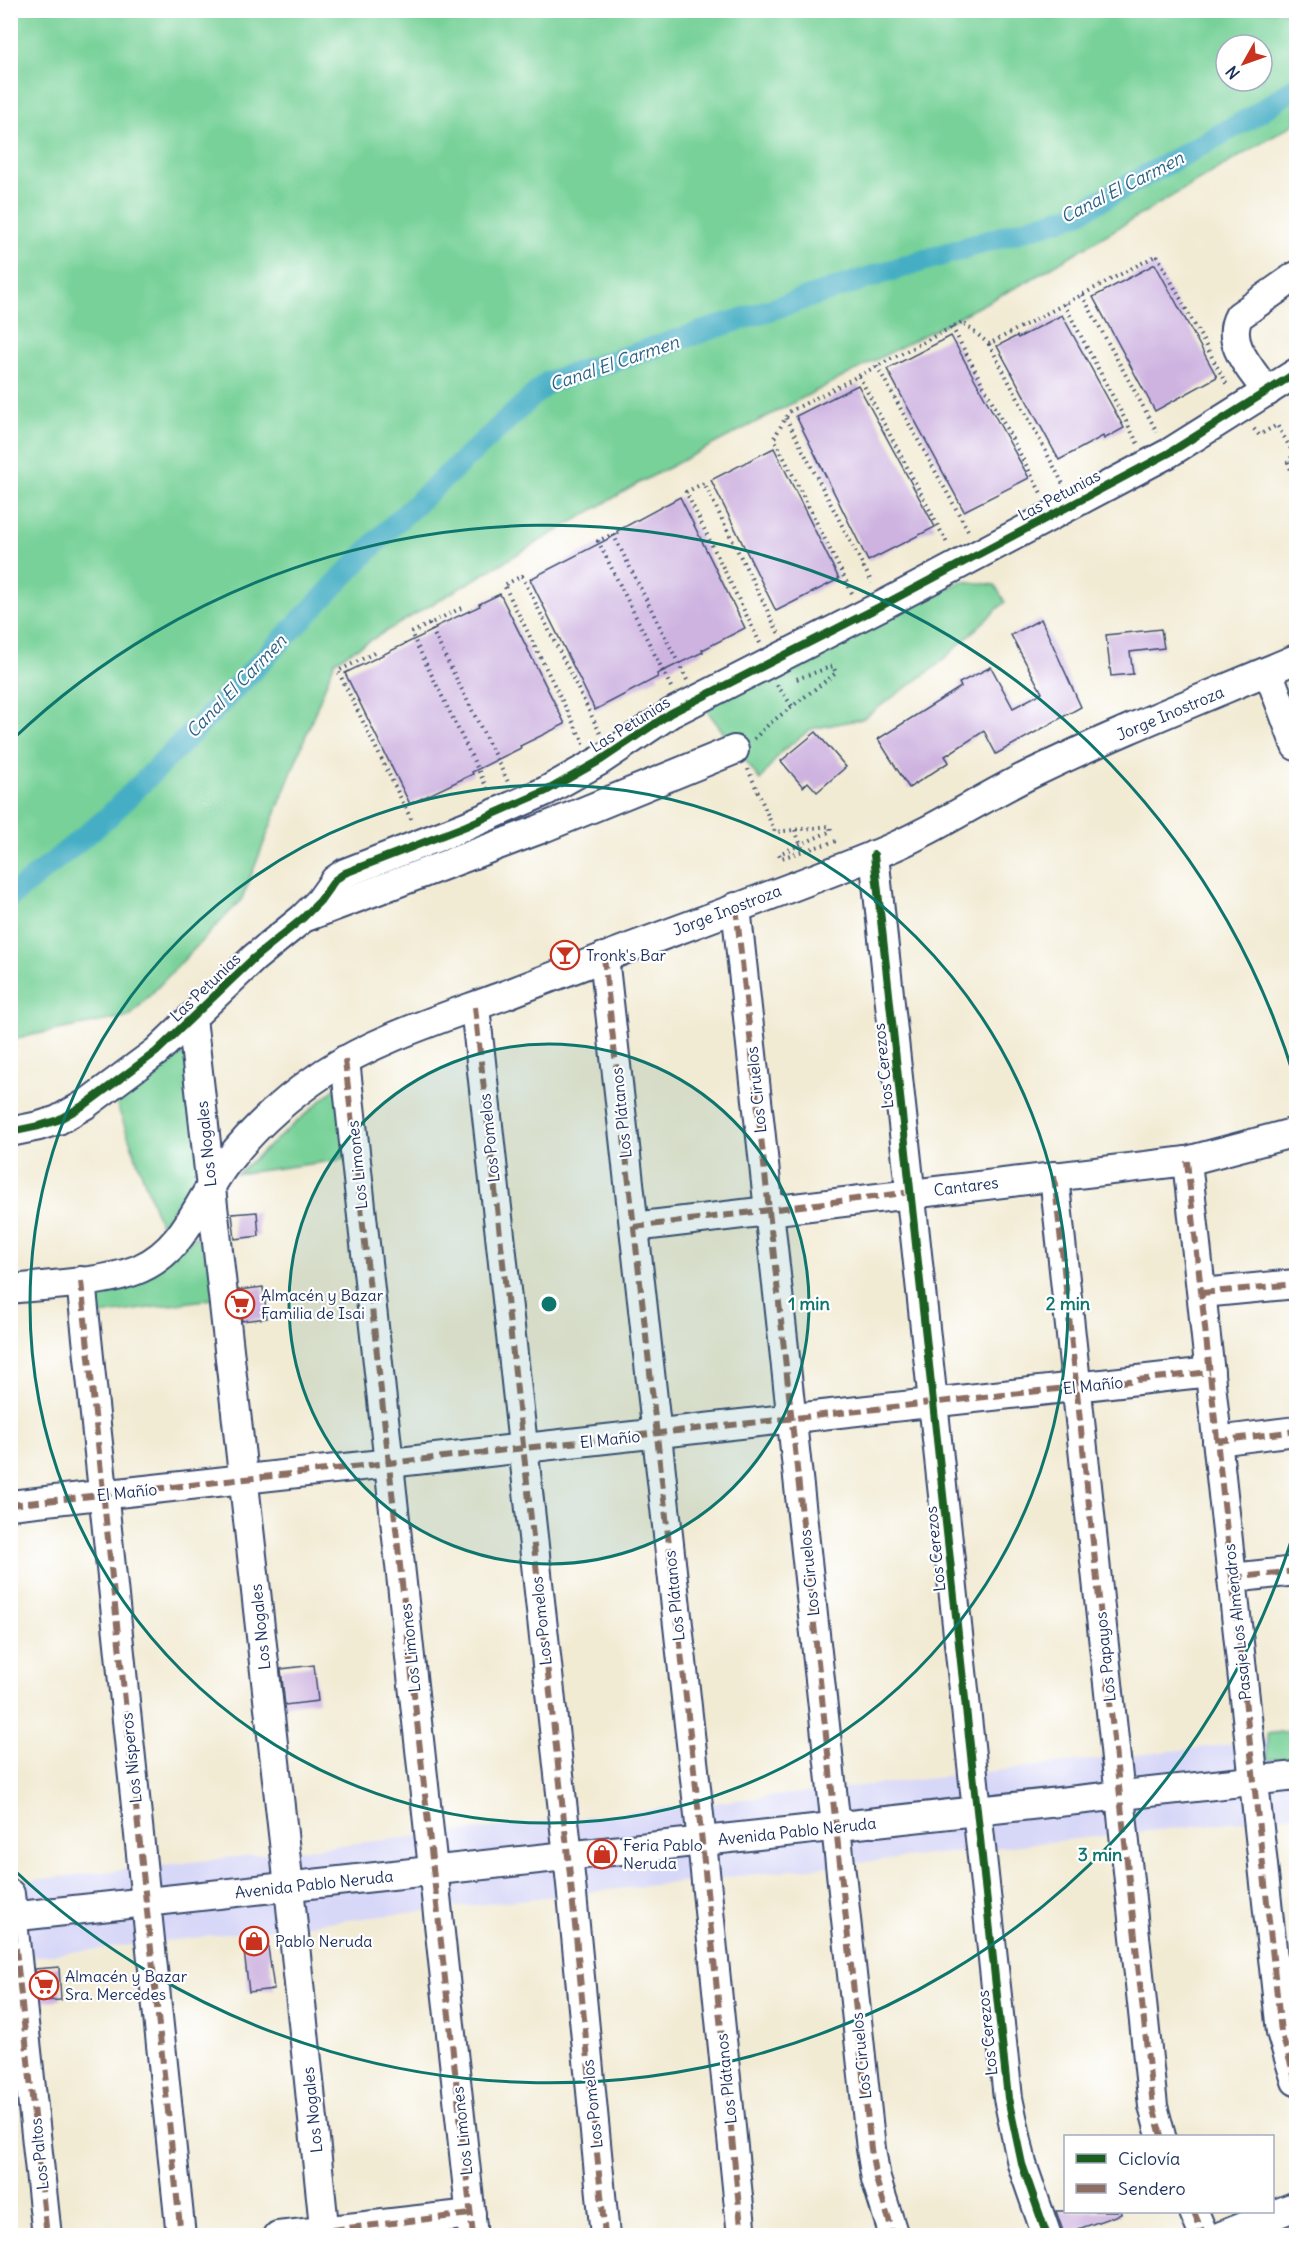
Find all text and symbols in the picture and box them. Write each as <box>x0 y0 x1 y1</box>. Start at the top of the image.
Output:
north arrow <box>1214 33 1274 93</box>
text: N <box>1221 62 1244 83</box>
water label: Canal El Carmen <box>1057 146 1188 228</box>
water label: Canal El Carmen <box>546 330 682 396</box>
street label: Las Petunias <box>1014 465 1104 525</box>
water label: Canal El Carmen <box>181 629 292 743</box>
street label: Jorge Inostroza <box>1113 681 1227 745</box>
street label: Las Petunias <box>586 692 674 756</box>
street label: Jorge Inostroza <box>670 880 784 940</box>
bar icon: Tronk's Bar <box>549 939 581 971</box>
place label: Tronk's Bar <box>586 945 667 965</box>
street label: Las Petunias <box>166 948 244 1026</box>
street label: Los Cerezos <box>869 1022 897 1110</box>
street label: Los Ciruelos <box>742 1046 770 1134</box>
street label: Los Plátanos <box>606 1067 636 1159</box>
street label: Los Pomelos <box>474 1093 504 1183</box>
street label: Los Nogales <box>192 1100 220 1188</box>
street label: Los Limones <box>342 1120 372 1210</box>
street label: Cantares <box>932 1172 1000 1200</box>
place label: Almacén y Bazar Familia de Isai <box>261 1285 384 1323</box>
supermarket icon: Almacén y Bazar Familia de Isai <box>224 1288 256 1320</box>
text: 1 min <box>788 1292 830 1315</box>
text: 2 min <box>1046 1292 1091 1315</box>
centre of rings <box>539 1294 559 1314</box>
street label: El Mañío <box>1062 1372 1124 1398</box>
street label: El Mañío <box>579 1426 641 1452</box>
street label: El Mañío <box>96 1479 158 1505</box>
street label: Los Cerezos <box>921 1505 949 1593</box>
street label: Los Ciruelos <box>795 1529 823 1617</box>
street label: Pasaje Los Almendros <box>1219 1543 1255 1701</box>
street label: Los Plátanos <box>659 1550 689 1642</box>
street label: Los Pomelos <box>526 1576 556 1666</box>
street label: Los Nogales <box>246 1583 274 1671</box>
street label: Los Limones <box>395 1603 425 1693</box>
street label: Los Papayos <box>1090 1611 1120 1703</box>
street label: Los Nísperos <box>116 1712 146 1804</box>
street label: Avenida Pablo Neruda <box>717 1813 877 1849</box>
place label: Feria Pablo Neruda <box>623 1835 703 1873</box>
shop icon: Feria Pablo Neruda <box>586 1838 618 1870</box>
text: 3 min <box>1078 1843 1123 1866</box>
street label: Avenida Pablo Neruda <box>234 1866 394 1902</box>
shop icon: Pablo Neruda <box>238 1925 270 1957</box>
place label: Pablo Neruda <box>275 1931 373 1951</box>
place label: Almacén y Bazar Sra. Mercedes <box>65 1966 188 2004</box>
supermarket icon: Almacén y Bazar Sra. Mercedes <box>28 1969 60 2001</box>
street label: Los Cerezos <box>973 1989 1001 2077</box>
street label: Los Ciruelos <box>847 2012 875 2100</box>
street label: Los Plátanos <box>711 2033 741 2125</box>
street label: Los Pomelos <box>577 2059 607 2149</box>
street label: Los Nogales <box>298 2066 326 2154</box>
street label: Los Limones <box>447 2086 477 2176</box>
street label: Los Paltos <box>25 2117 53 2191</box>
legend <box>1064 2135 1274 2213</box>
text: Ciclovía <box>1118 2147 1180 2170</box>
text: Sendero <box>1118 2177 1186 2200</box>

